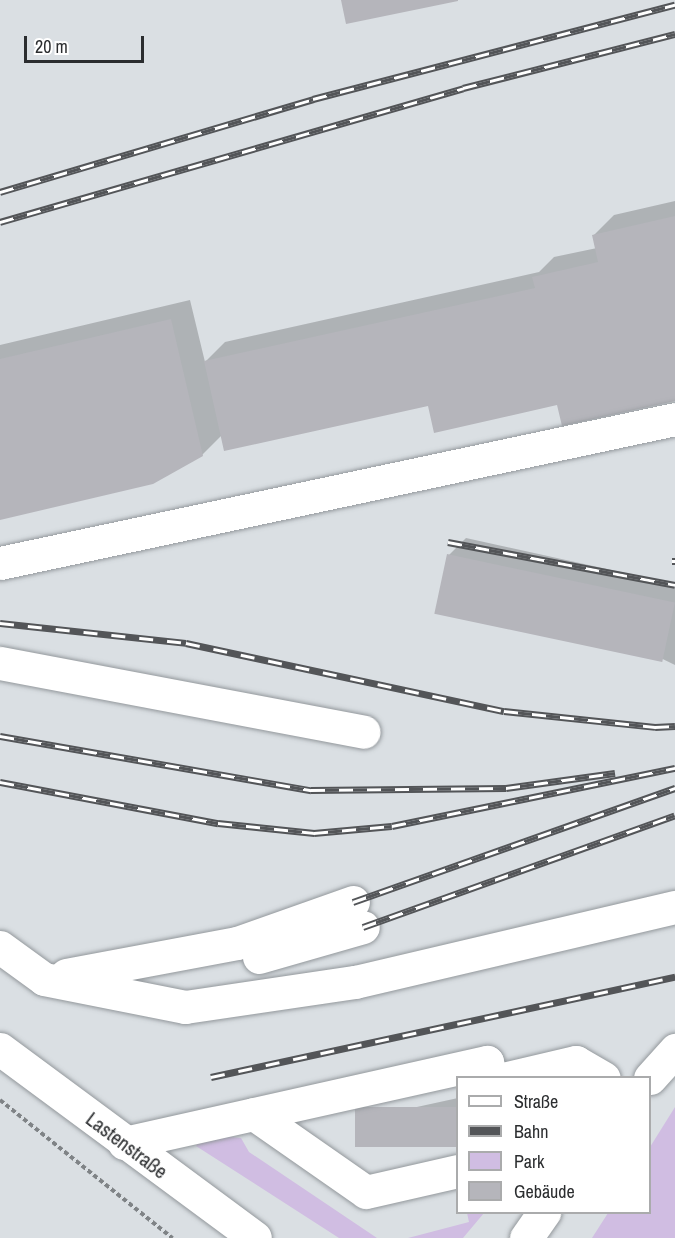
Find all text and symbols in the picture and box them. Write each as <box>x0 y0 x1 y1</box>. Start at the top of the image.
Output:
scale bar <box>27 24 147 62</box>
text: 20 m <box>35 34 68 59</box>
legend <box>456 1076 651 1214</box>
text: Straße <box>514 1089 558 1114</box>
street label: Lastenstraße <box>82 1107 172 1183</box>
text: Bahn <box>514 1119 548 1144</box>
text: Park <box>514 1149 544 1174</box>
text: Gebäude <box>514 1179 575 1204</box>

